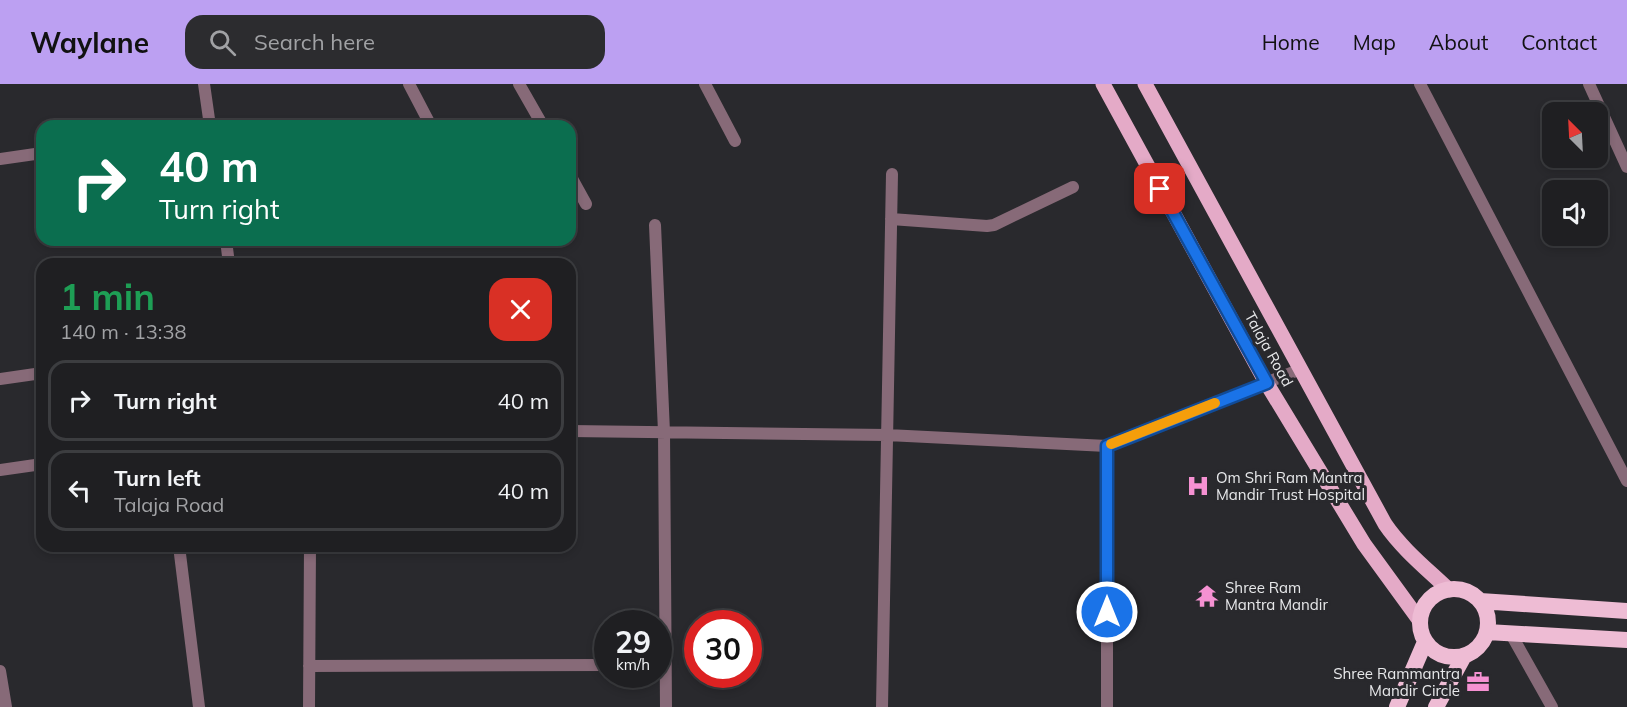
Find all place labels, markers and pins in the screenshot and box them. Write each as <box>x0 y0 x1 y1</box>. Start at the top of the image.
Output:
pin <box>1134 163 1185 214</box>
place label: Om Shri Ram Mantra Mandir Trust Hospital <box>1216 468 1365 504</box>
hospital icon: Om Shri Ram Mantra Mandir Trust Hospital <box>1185 473 1211 499</box>
place label: Shree Ram Mantra Mandir <box>1225 578 1328 614</box>
temple icon: Shree Ram Mantra Mandir <box>1194 583 1220 609</box>
place label: Shree Rammantra Mandir Circle <box>1333 664 1460 700</box>
office icon: Shree Rammantra Mandir Circle <box>1465 669 1491 695</box>

